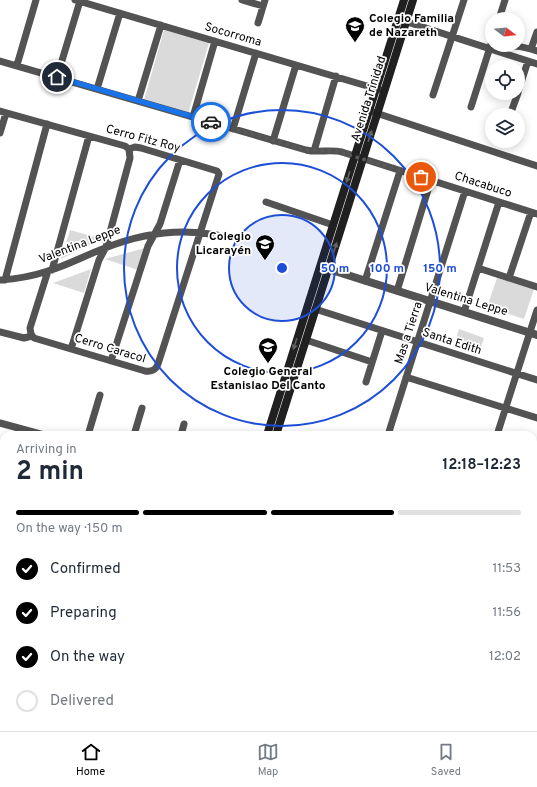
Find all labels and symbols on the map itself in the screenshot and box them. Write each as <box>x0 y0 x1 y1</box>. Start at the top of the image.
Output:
place label: Colegio Familia de Nazareth <box>369 11 454 41</box>
north arrow <box>485 12 525 52</box>
school or university icon: Colegio Familia de Nazareth <box>344 15 366 43</box>
street label: Socorroma <box>203 19 263 51</box>
street label: Avenida Trinidad <box>348 54 390 144</box>
pin <box>40 60 74 94</box>
courier <box>191 102 231 142</box>
street label: Cerro Fitz Roy <box>104 121 182 157</box>
one-way arrow <box>367 130 373 142</box>
pin <box>404 160 438 194</box>
street label: Chacabuco <box>452 168 514 202</box>
one-way arrow <box>345 172 351 184</box>
street label: Valentina Leppe <box>37 222 123 268</box>
place label: Colegio Licarayén <box>196 229 251 259</box>
school or university icon: Colegio Licarayén <box>254 233 276 261</box>
one-way arrow <box>332 242 338 254</box>
centre of rings <box>275 261 289 275</box>
text: 50 m <box>321 261 349 277</box>
text: 100 m <box>370 261 404 277</box>
text: 150 m <box>423 261 457 277</box>
street label: Valentina Leppe <box>422 280 510 320</box>
street label: Mas a Tierra <box>391 300 427 366</box>
street label: Santa Edith <box>420 325 484 359</box>
street label: Cerro Caracol <box>72 331 148 367</box>
school or university icon: Colegio General Estanislao Del Canto <box>257 336 279 364</box>
one-way arrow <box>292 339 298 351</box>
place label: Colegio General Estanislao Del Canto <box>210 364 326 394</box>

